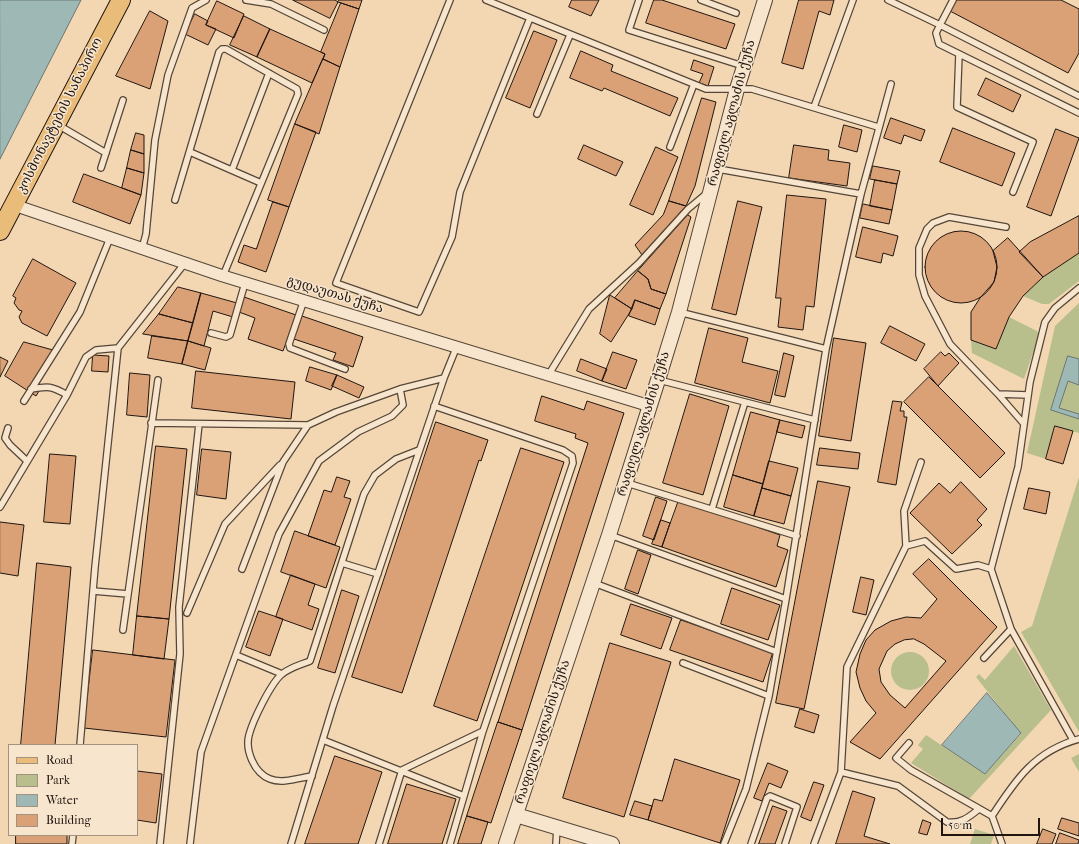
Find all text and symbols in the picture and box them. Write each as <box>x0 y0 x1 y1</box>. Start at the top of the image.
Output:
street label: კოსმონავტების სანაპირო <box>14 35 106 197</box>
street label: რაფიელ აგლაძის ქუჩა <box>705 38 759 188</box>
street label: გუდაუთას ქუჩა <box>285 273 385 317</box>
street label: რაფიელ აგლაძის ქუჩა <box>615 350 673 498</box>
street label: რაფიელ აგლაძის ქუჩა <box>512 658 574 806</box>
legend <box>8 744 138 836</box>
text: Road <box>46 753 73 767</box>
text: Park <box>46 773 70 787</box>
text: Water <box>46 793 78 807</box>
scale bar <box>943 810 1042 836</box>
text: Building <box>46 813 91 827</box>
text: 50 m <box>948 818 972 832</box>

